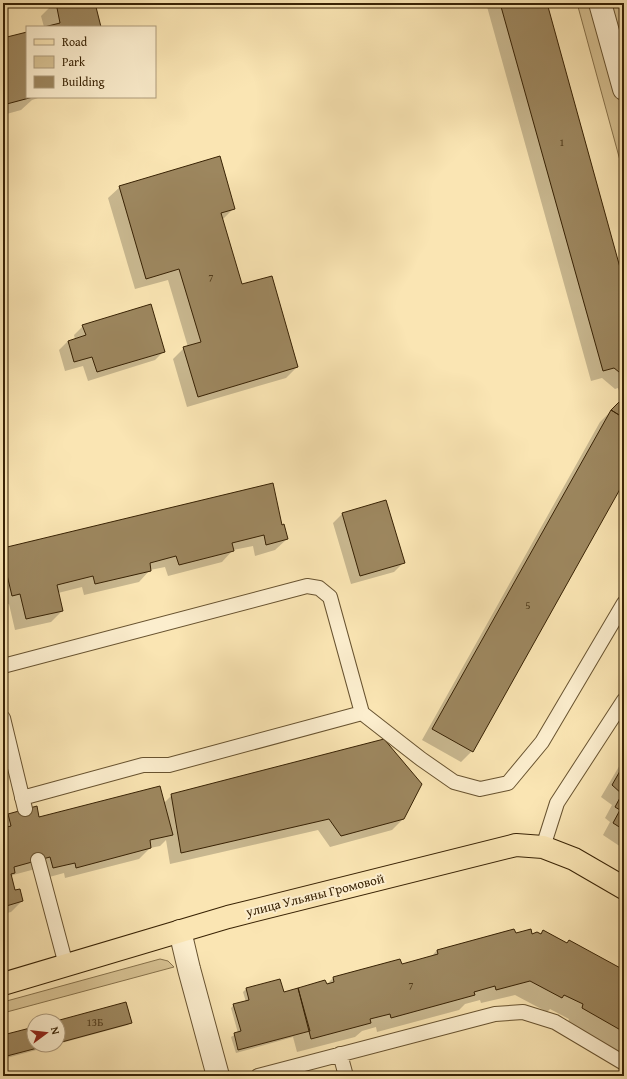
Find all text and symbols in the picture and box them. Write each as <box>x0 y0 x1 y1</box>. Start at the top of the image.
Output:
legend <box>26 26 156 98</box>
text: Road <box>62 33 88 50</box>
text: Park <box>62 53 86 70</box>
text: Building <box>62 73 105 90</box>
house number: 1 <box>559 134 565 150</box>
house number: 7 <box>208 269 214 285</box>
house number: 5 <box>525 597 531 613</box>
street label: улица Ульяны Громовой <box>243 869 386 922</box>
house number: 7 <box>408 977 414 993</box>
north arrow <box>26 1013 66 1053</box>
house number: 13Б <box>87 1014 103 1030</box>
text: N <box>47 1025 65 1037</box>

